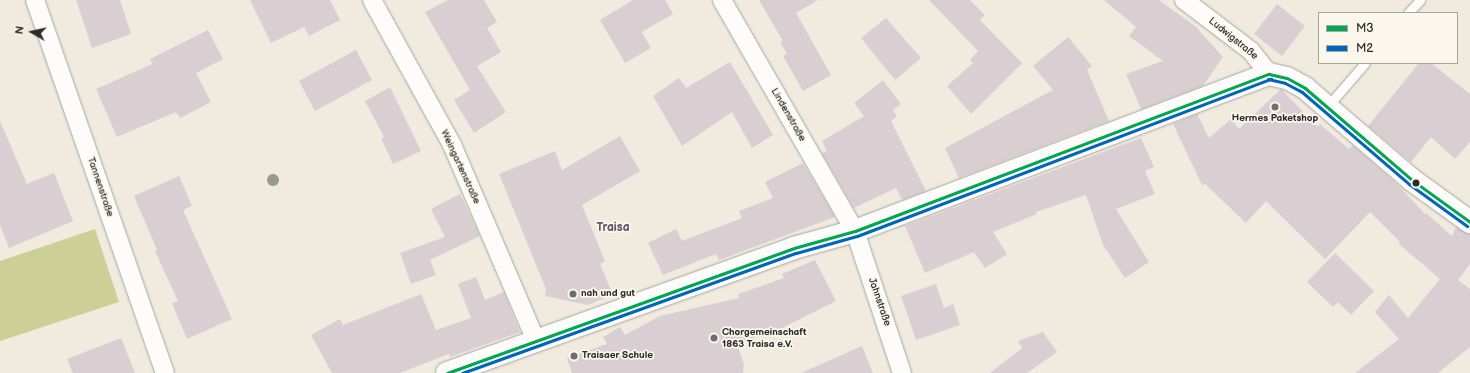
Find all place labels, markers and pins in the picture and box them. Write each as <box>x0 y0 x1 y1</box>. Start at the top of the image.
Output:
marker: Hermes Paketshop <box>1270 102 1280 112</box>
place label: Hermes Paketshop <box>1232 113 1318 125</box>
unlabelled marker <box>1411 178 1421 188</box>
place label: nah und gut <box>581 288 635 300</box>
marker: nah und gut <box>568 289 578 299</box>
place label: Chorgemeinschaft 1863 Traisa e.V. <box>722 326 806 350</box>
marker: Chorgemeinschaft 1863 Traisa e.V. <box>709 333 719 343</box>
place label: Traisaer Schule <box>582 350 653 362</box>
marker: Traisaer Schule <box>569 351 579 361</box>

